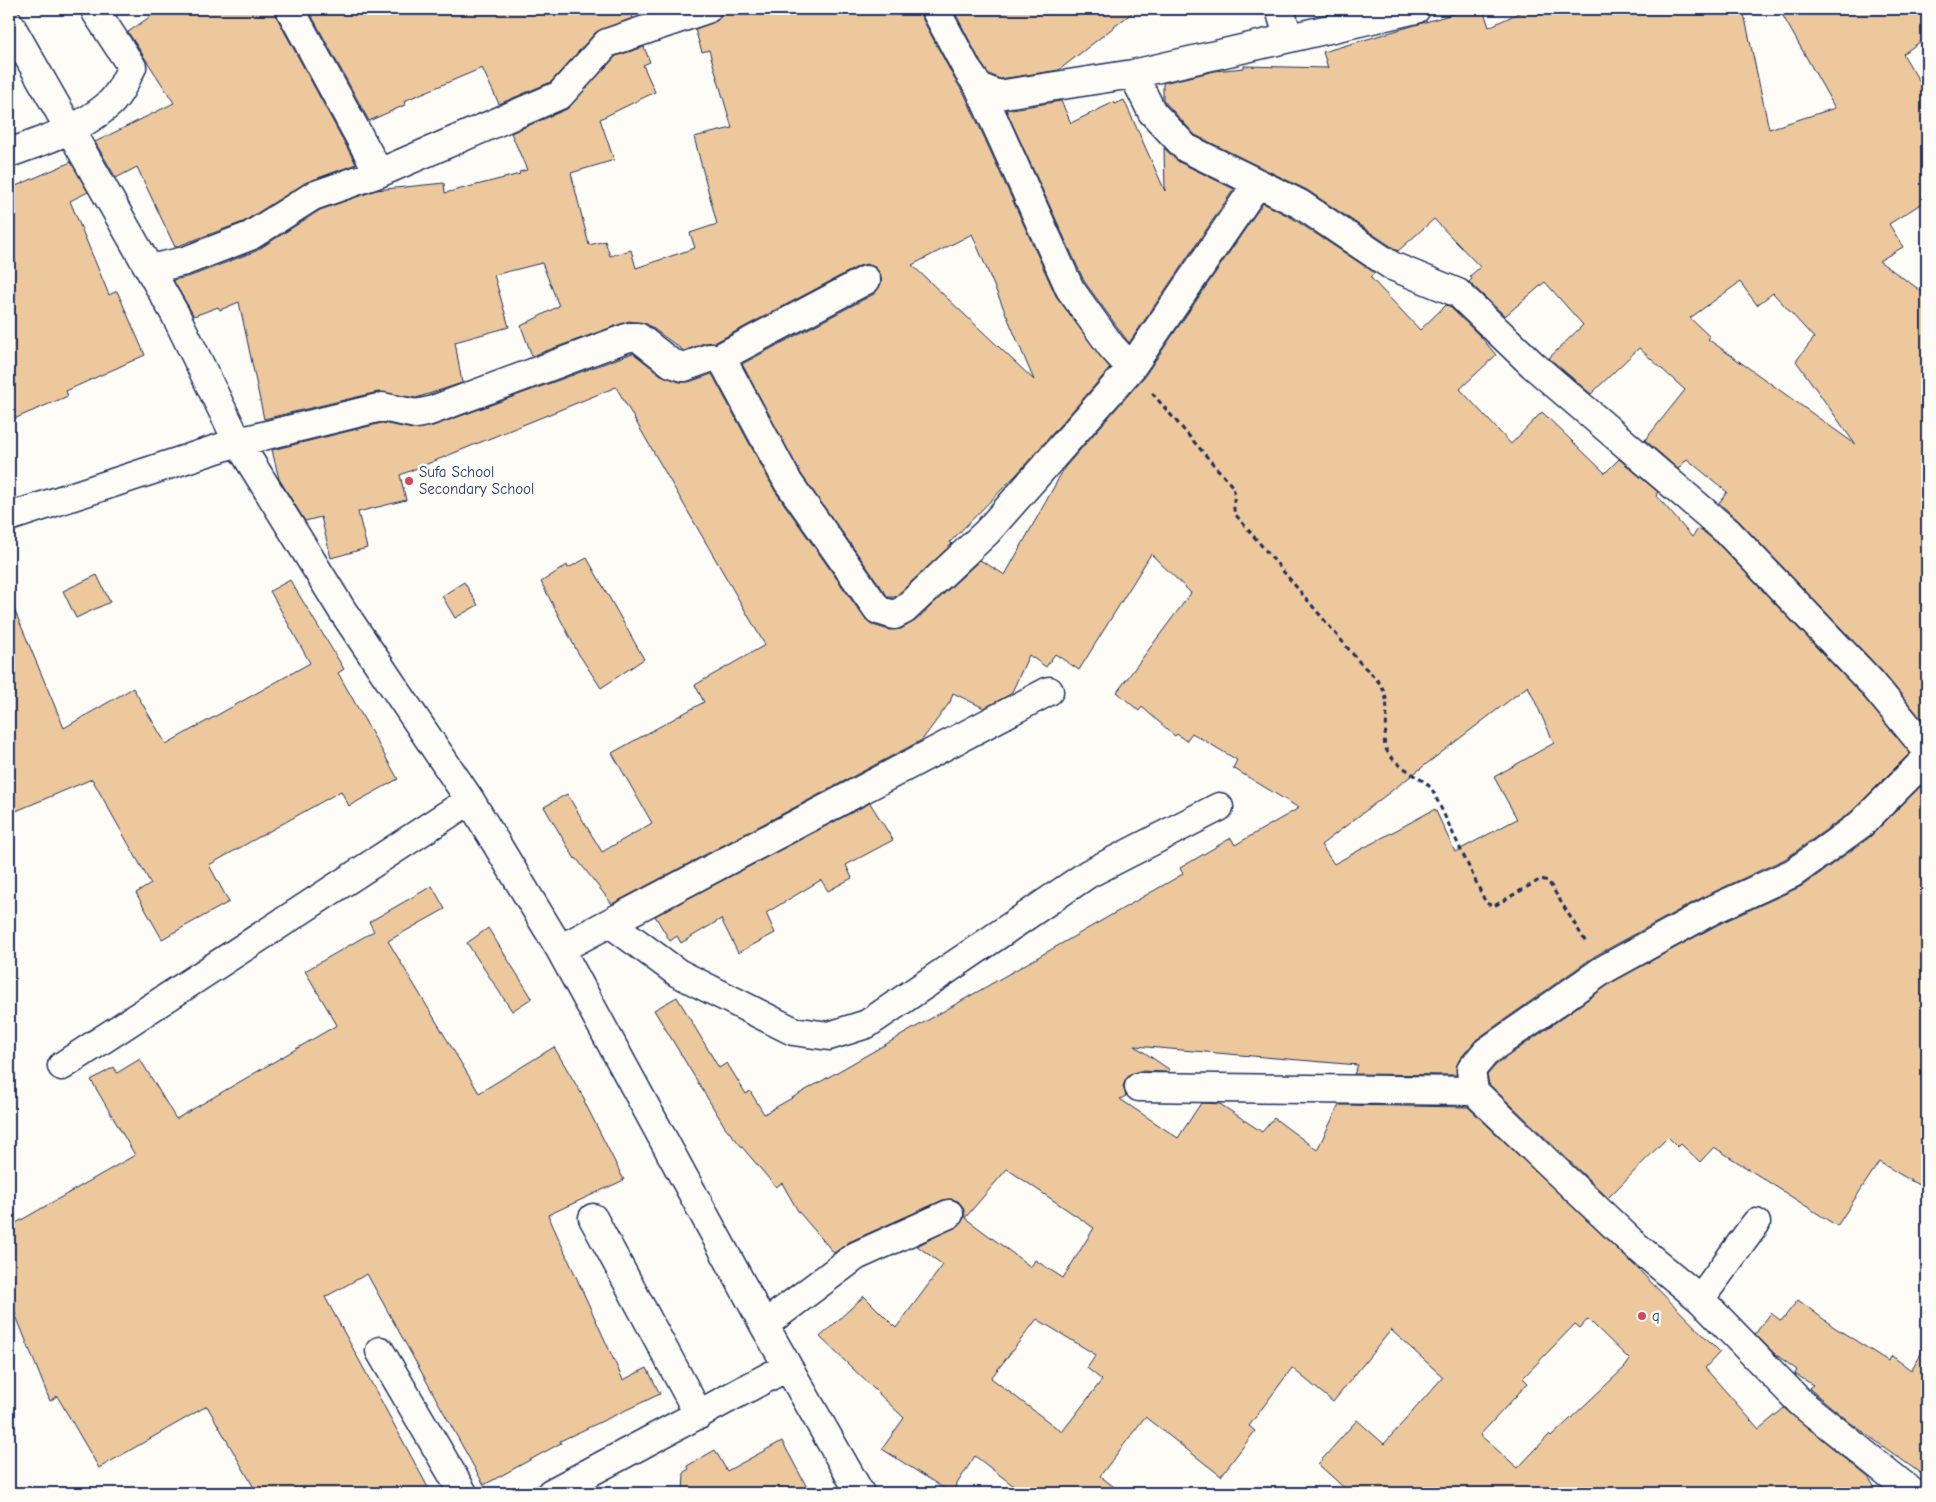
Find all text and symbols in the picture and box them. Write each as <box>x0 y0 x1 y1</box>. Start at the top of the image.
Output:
place label: Sufa School Secondary School <box>419 463 534 498</box>
marker: Sufa School Secondary School <box>403 475 415 487</box>
place label: q <box>1652 1307 1660 1325</box>
marker: q <box>1636 1310 1648 1322</box>

